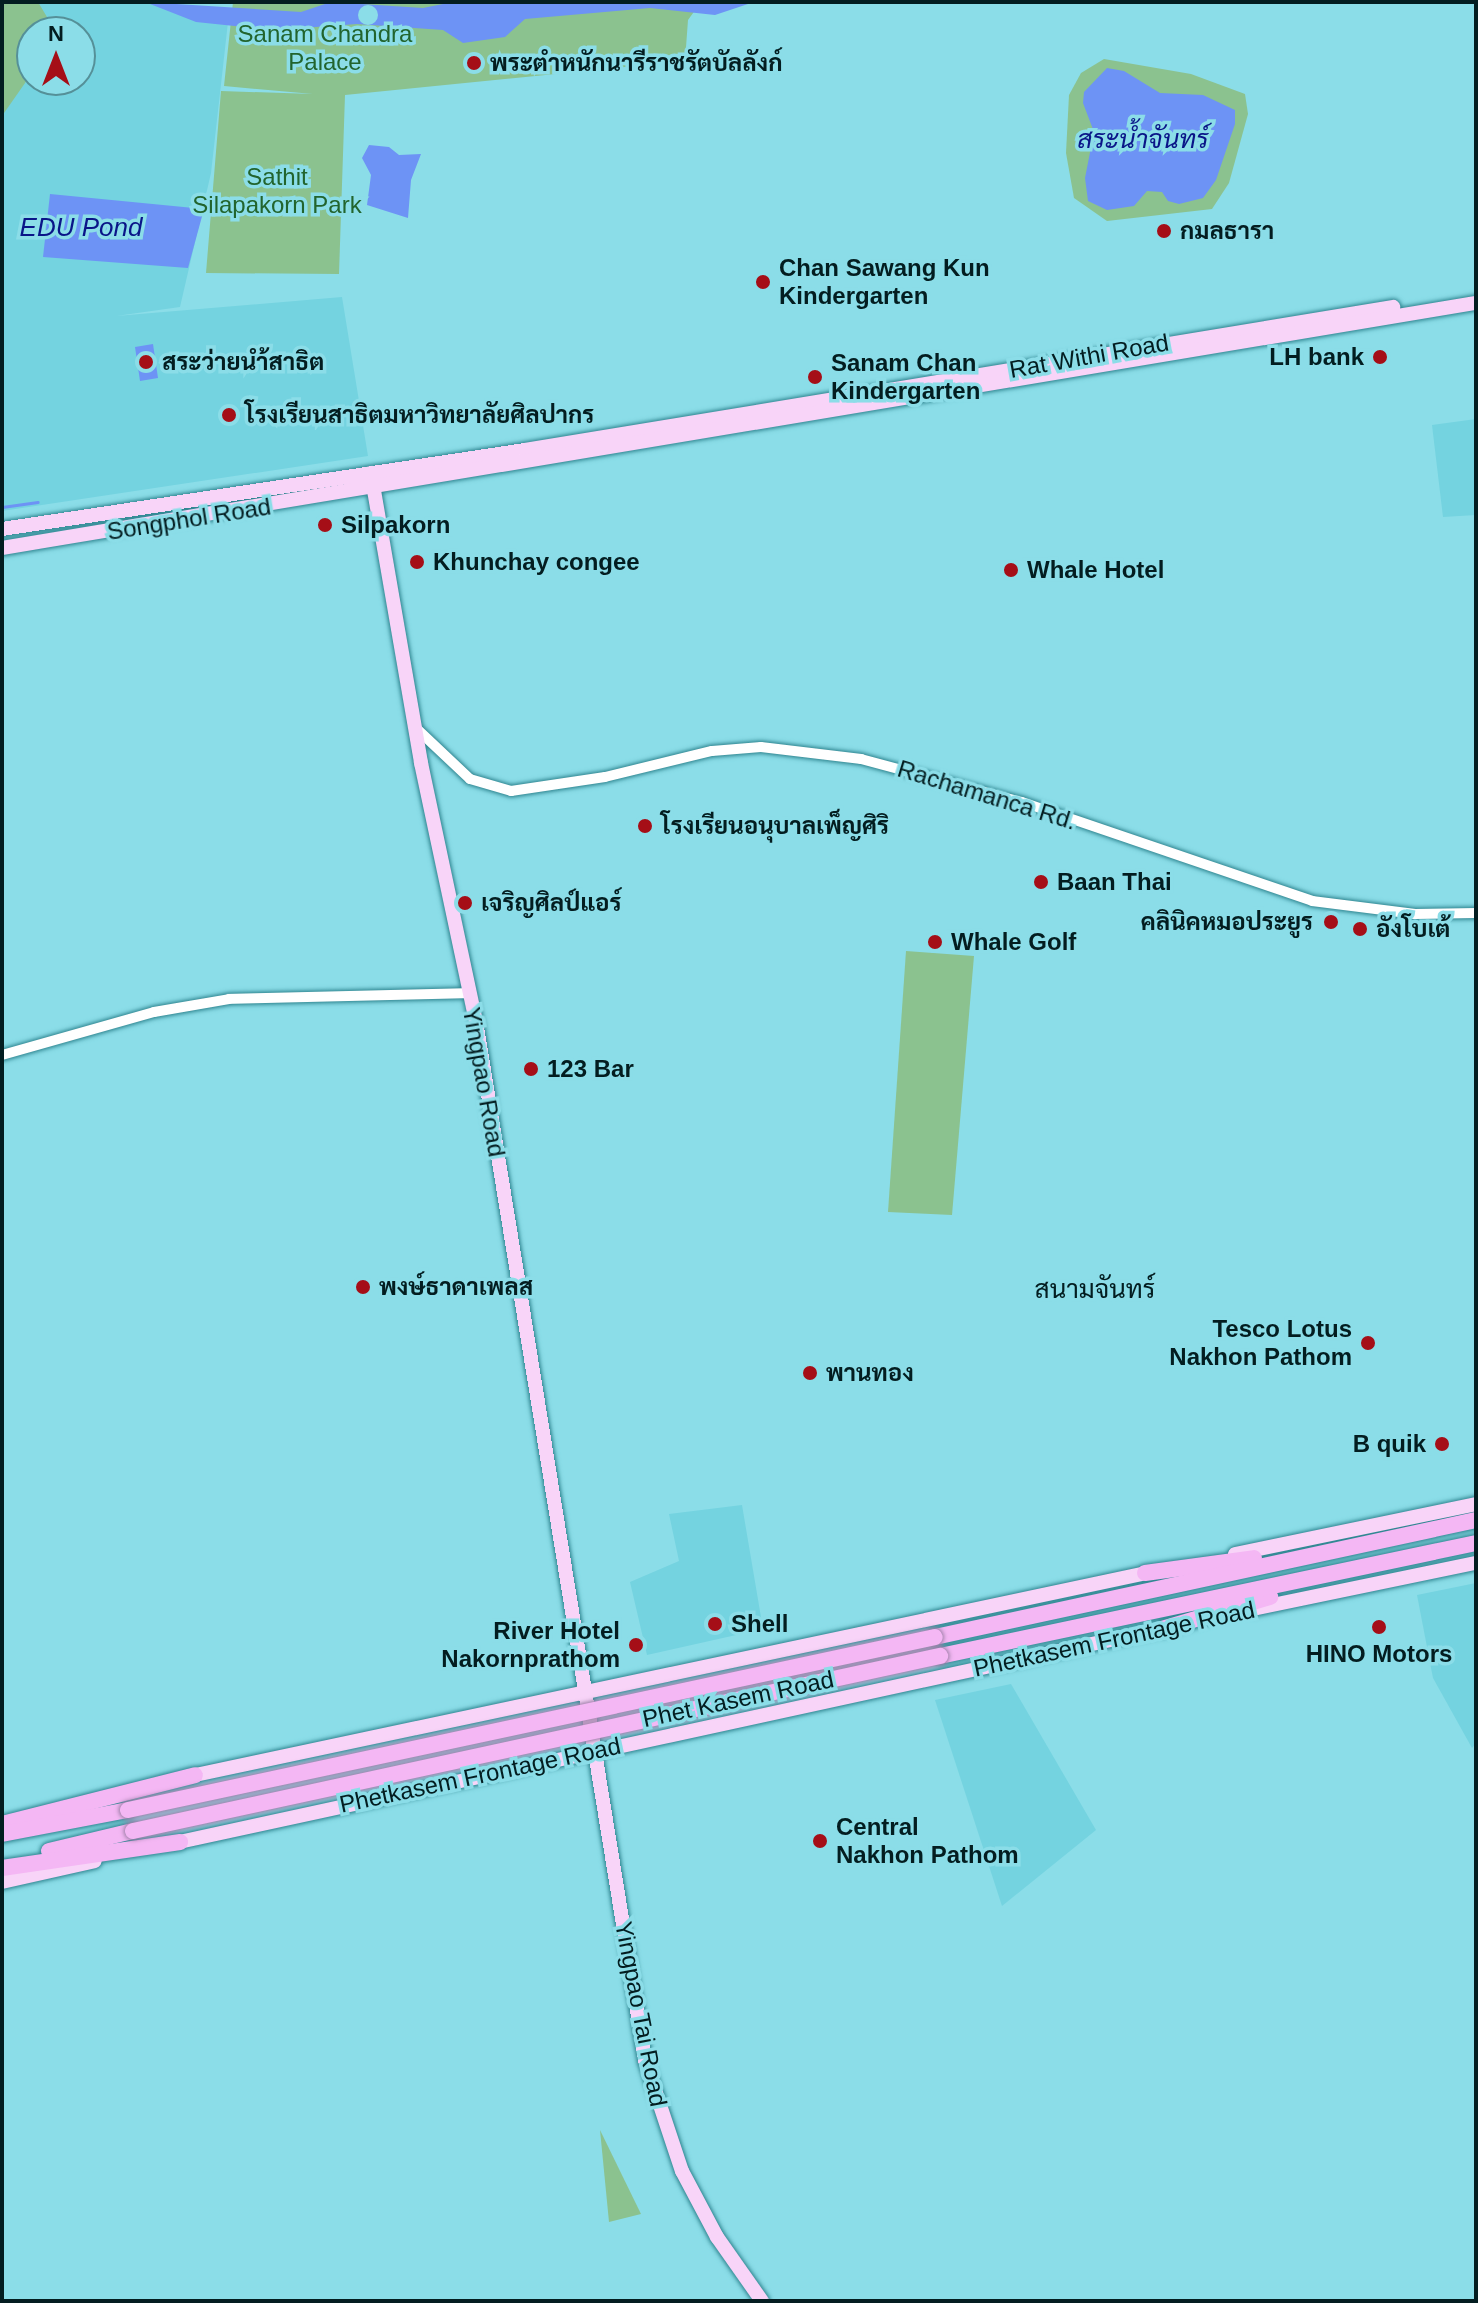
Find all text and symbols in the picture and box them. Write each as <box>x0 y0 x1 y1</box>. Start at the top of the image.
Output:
north arrow <box>16 16 96 96</box>
park label: Sanam Chandra Palace <box>238 20 412 76</box>
text: N <box>48 21 64 46</box>
place label: พระตำหนักนารีราชรัตบัลลังก์ <box>490 49 782 77</box>
marker: พระตำหนักนารีราชรัตบัลลังก์ <box>465 54 483 72</box>
water label: สระน้ำจันทร์ <box>1077 124 1209 156</box>
park label: Sathit Silapakorn Park <box>192 163 362 219</box>
water label: EDU Pond <box>20 212 142 244</box>
place label: กมลธารา <box>1180 217 1274 245</box>
marker: กมลธารา <box>1155 222 1173 240</box>
place label: Chan Sawang Kun Kindergarten <box>779 254 990 310</box>
marker: Chan Sawang Kun Kindergarten <box>754 273 772 291</box>
street label: Rat Withi Road <box>1007 328 1171 384</box>
place label: LH bank <box>1269 343 1364 371</box>
place label: สระว่ายนำ้สาธิต <box>162 348 324 376</box>
marker: LH bank <box>1371 348 1389 366</box>
place label: Sanam Chan Kindergarten <box>831 349 980 405</box>
marker: สระว่ายนำ้สาธิต <box>137 353 155 371</box>
marker: Sanam Chan Kindergarten <box>806 368 824 386</box>
place label: โรงเรียนสาธิตมหาวิทยาลัยศิลปากร <box>245 401 594 429</box>
marker: โรงเรียนสาธิตมหาวิทยาลัยศิลปากร <box>220 406 238 424</box>
street label: Songphol Road <box>105 492 273 546</box>
place label: Silpakorn <box>341 511 450 539</box>
marker: Silpakorn <box>316 516 334 534</box>
place label: Khunchay congee <box>433 548 640 576</box>
marker: Khunchay congee <box>408 553 426 571</box>
place label: Whale Hotel <box>1027 556 1164 584</box>
marker: Whale Hotel <box>1002 561 1020 579</box>
street label: Rachamanca Rd. <box>894 754 1080 836</box>
place label: โรงเรียนอนุบาลเพ็ญศิริ <box>661 812 889 840</box>
marker: โรงเรียนอนุบาลเพ็ญศิริ <box>636 817 654 835</box>
place label: Baan Thai <box>1057 868 1172 896</box>
marker: Baan Thai <box>1032 873 1050 891</box>
place label: เจริญศิลป์แอร์ <box>481 889 621 917</box>
marker: เจริญศิลป์แอร์ <box>456 894 474 912</box>
place label: คลินิคหมอประยูร <box>1141 908 1313 936</box>
marker: คลินิคหมอประยูร <box>1320 911 1342 933</box>
place label: อังโบเต้ <box>1376 915 1450 943</box>
marker: อังโบเต้ <box>1351 920 1369 938</box>
place label: Whale Golf <box>951 928 1076 956</box>
marker: Whale Golf <box>926 933 944 951</box>
street label: Yingpao Road <box>457 1005 511 1159</box>
place label: 123 Bar <box>547 1055 634 1083</box>
marker: 123 Bar <box>522 1060 540 1078</box>
place label: พงษ์ธาดาเพลส <box>379 1273 533 1301</box>
district label: สนามจันทร์ <box>1035 1274 1155 1306</box>
marker: พงษ์ธาดาเพลส <box>354 1278 372 1296</box>
place label: Tesco Lotus Nakhon Pathom <box>1169 1315 1352 1371</box>
marker: Tesco Lotus Nakhon Pathom <box>1359 1334 1377 1352</box>
place label: พานทอง <box>826 1359 914 1387</box>
marker: พานทอง <box>801 1364 819 1382</box>
place label: B quik <box>1353 1430 1426 1458</box>
marker: B quik <box>1433 1435 1451 1453</box>
street label: Phetkasem Frontage Road <box>971 1595 1257 1683</box>
place label: Shell <box>731 1610 788 1638</box>
marker: Shell <box>706 1615 724 1633</box>
place label: River Hotel Nakornprathom <box>441 1617 620 1673</box>
marker: HINO Motors <box>1370 1618 1388 1636</box>
marker: River Hotel Nakornprathom <box>627 1636 645 1654</box>
place label: HINO Motors <box>1306 1640 1452 1668</box>
street label: Phet Kasem Road <box>640 1665 836 1733</box>
street label: Phetkasem Frontage Road <box>337 1731 623 1819</box>
place label: Central Nakhon Pathom <box>836 1813 1019 1869</box>
marker: Central Nakhon Pathom <box>811 1832 829 1850</box>
street label: Yingpao Tai Road <box>609 1919 673 2109</box>

